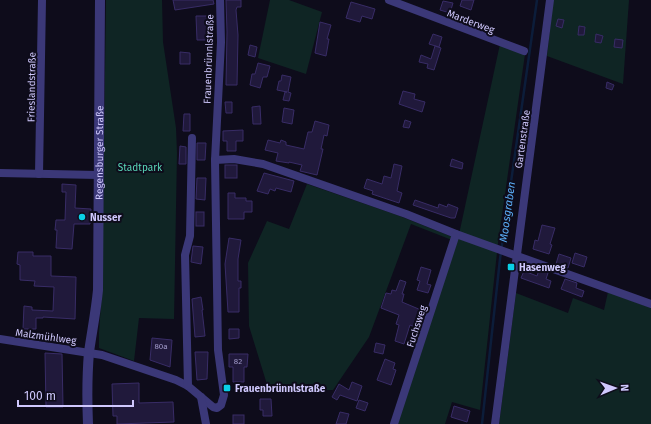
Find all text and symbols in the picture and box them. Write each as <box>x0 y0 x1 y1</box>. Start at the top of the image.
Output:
street label: Marderweg <box>445 7 497 37</box>
street label: Frauenbrünnlstraße <box>201 14 217 104</box>
street label: Frieslandstraße <box>25 52 39 122</box>
street label: Regensburger Straße <box>94 105 106 200</box>
street label: Gartenstraße <box>513 109 533 169</box>
park label: Stadtpark <box>118 162 163 174</box>
water label: Moosgraben <box>497 181 518 243</box>
marker: Nusser <box>77 212 87 222</box>
place label: Nusser <box>90 212 122 224</box>
marker: Hasenweg <box>506 262 516 272</box>
place label: Hasenweg <box>519 262 566 274</box>
street label: Fuchsweg <box>405 303 430 349</box>
street label: Malzmühlweg <box>15 327 78 347</box>
house number: 80a <box>154 342 168 351</box>
house number: 82 <box>234 357 242 366</box>
north arrow <box>595 368 635 408</box>
scale bar <box>18 382 133 408</box>
marker: Frauenbrünnlstraße <box>222 383 232 393</box>
place label: Frauenbrünnlstraße <box>235 383 326 395</box>
text: N <box>618 384 631 392</box>
text: 100 m <box>24 389 56 403</box>

